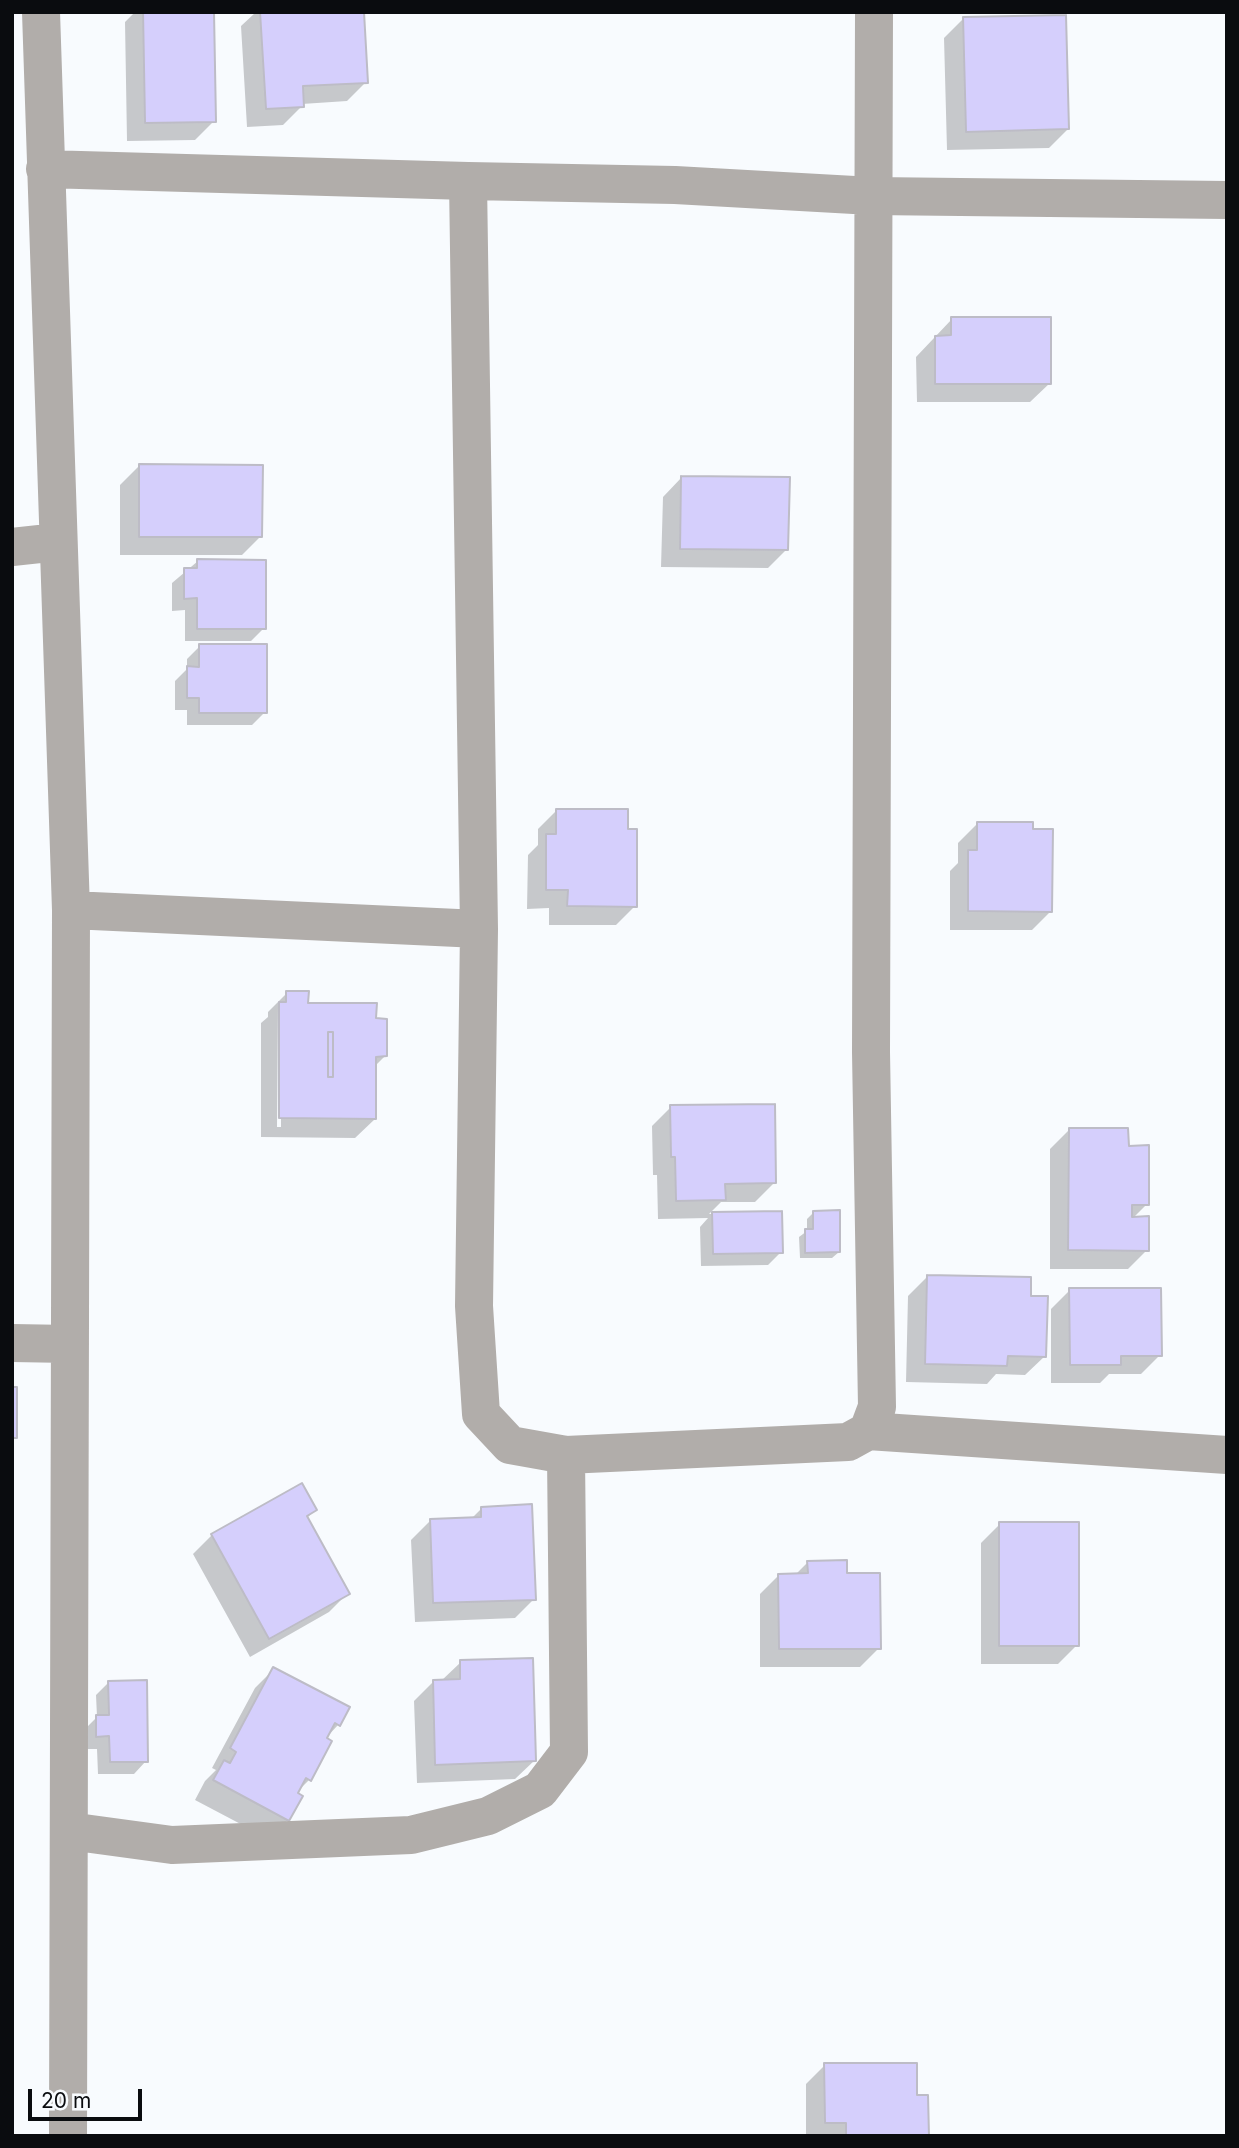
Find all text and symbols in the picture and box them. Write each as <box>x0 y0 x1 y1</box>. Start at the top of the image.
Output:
scale bar <box>32 2074 145 2118</box>
text: 20 m <box>41 2088 91 2113</box>

